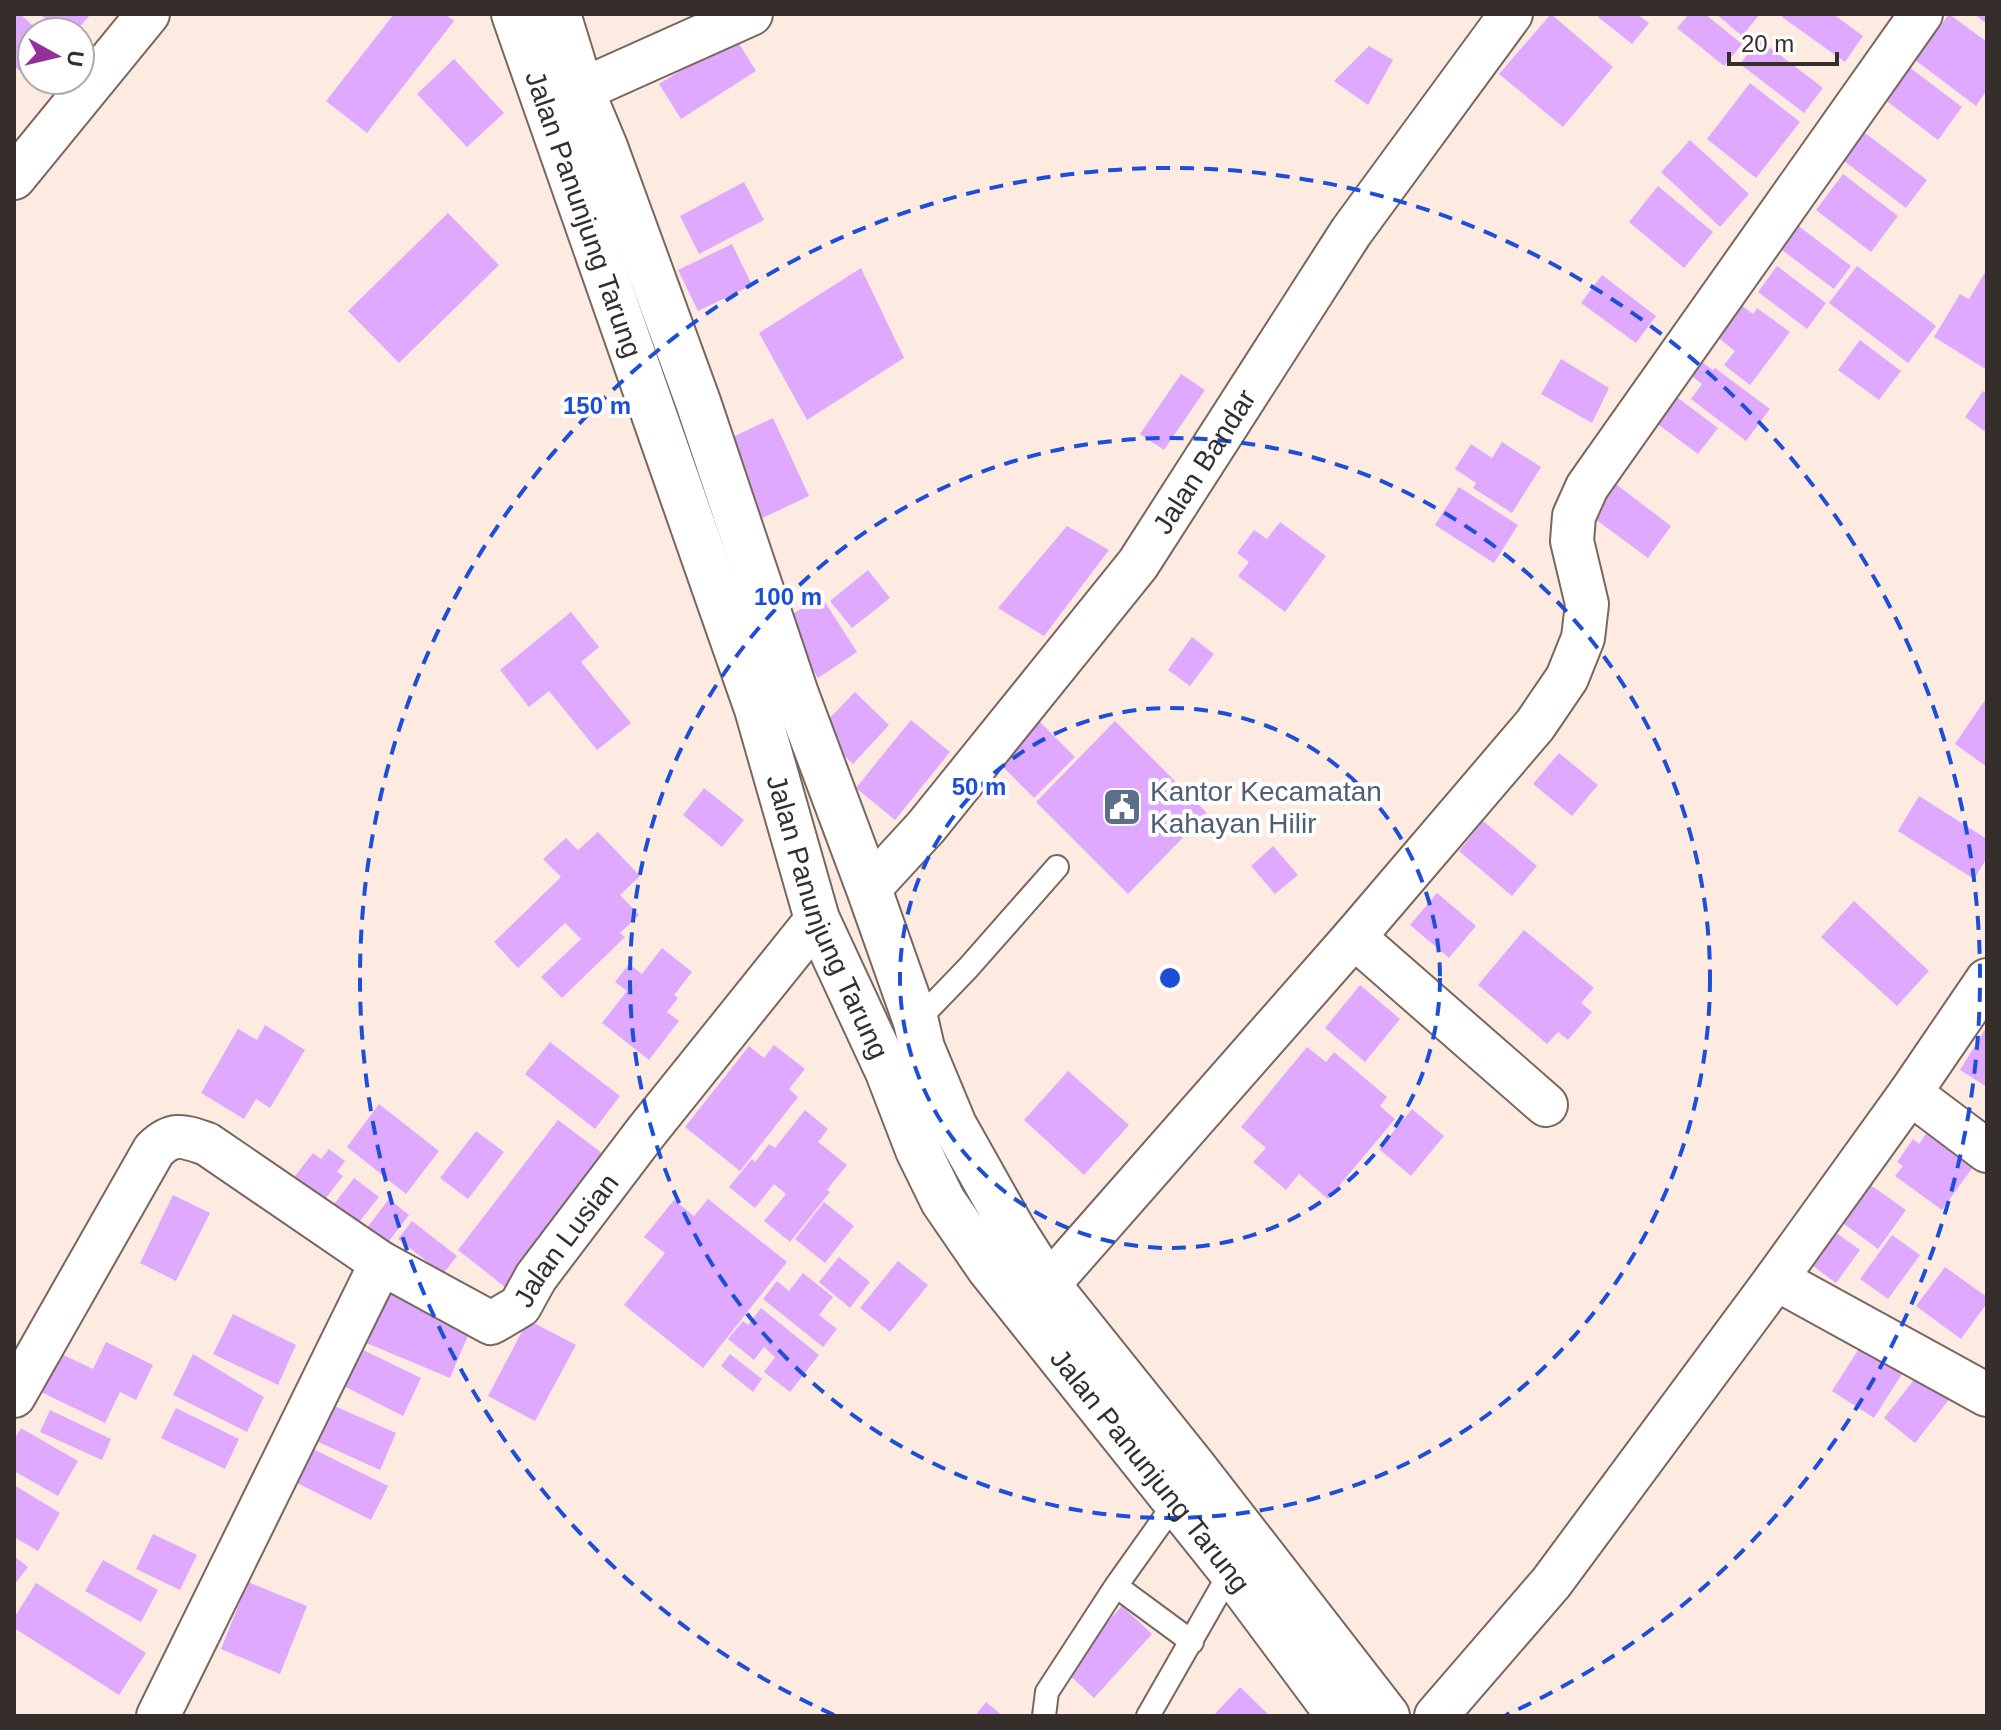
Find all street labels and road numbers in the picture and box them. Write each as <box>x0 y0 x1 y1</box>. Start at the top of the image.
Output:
street label: Jalan Panunjung Tarung <box>519 67 648 362</box>
street label: Jalan Bandar <box>1147 384 1262 539</box>
street label: Jalan Panunjung Tarung <box>761 771 895 1064</box>
street label: Jalan Lusian <box>508 1168 625 1312</box>
street label: Jalan Panunjung Tarung <box>1044 1343 1256 1598</box>

